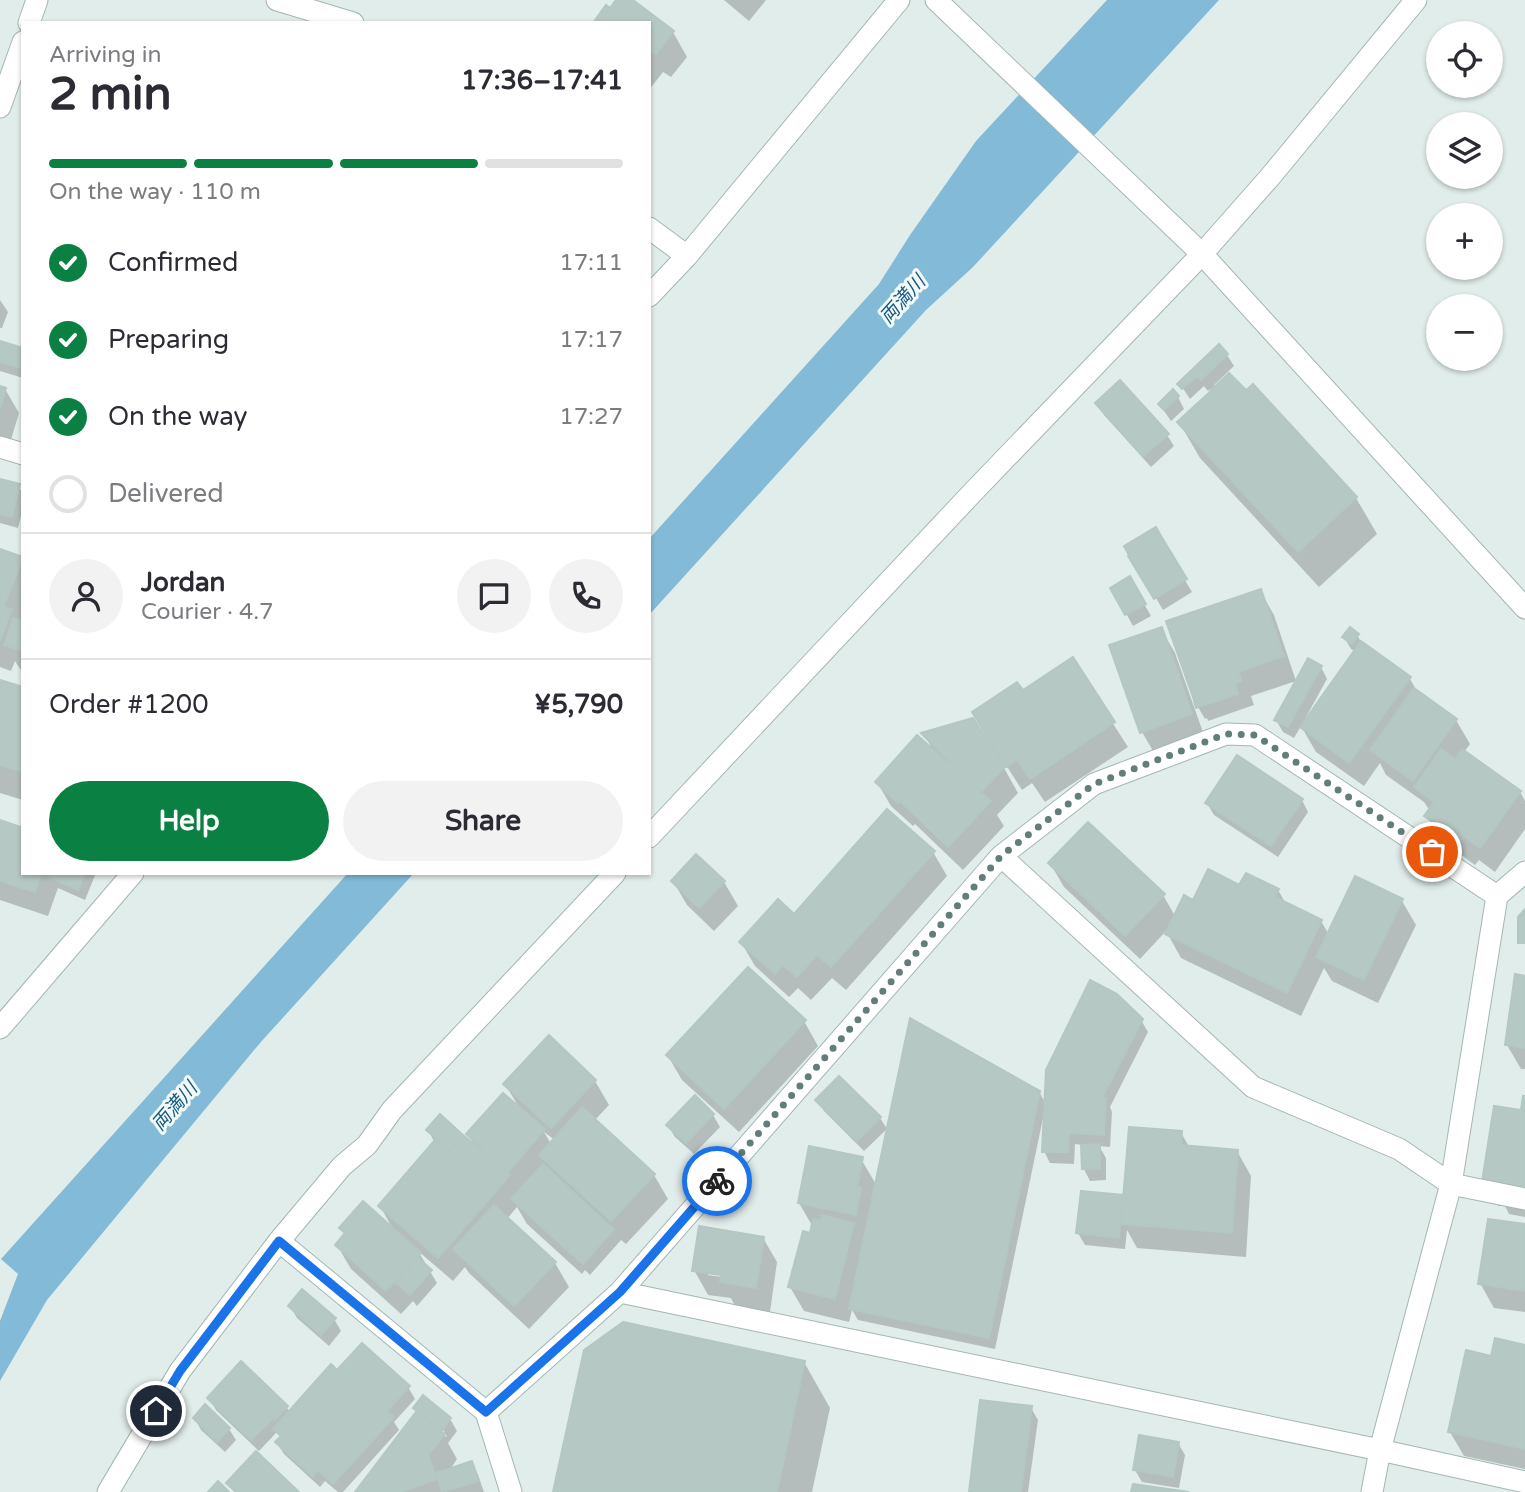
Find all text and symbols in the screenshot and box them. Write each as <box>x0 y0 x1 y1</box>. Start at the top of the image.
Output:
map controls <box>1426 21 1503 371</box>
button: locate <box>1426 21 1503 98</box>
text: Arriving in <box>49 41 162 69</box>
text: 17:36–17:41 <box>461 65 623 96</box>
text: 2 min <box>49 67 172 122</box>
button: layers <box>1426 112 1503 189</box>
text: On the way · 110 m <box>49 178 261 206</box>
button: + <box>1426 203 1503 280</box>
icon: check <box>49 244 87 282</box>
text: Confirmed <box>108 247 238 278</box>
text: 17:11 <box>559 249 623 277</box>
water label: 両満川 <box>875 270 931 328</box>
button: − <box>1426 294 1503 371</box>
icon: check <box>49 321 87 359</box>
text: Preparing <box>108 324 229 355</box>
text: 17:17 <box>559 326 623 354</box>
icon: check <box>49 398 87 436</box>
text: On the way <box>108 401 248 432</box>
text: 17:27 <box>559 403 623 431</box>
text: Delivered <box>108 478 224 509</box>
button: person <box>49 559 123 633</box>
button: chat <box>457 559 531 633</box>
button: phone <box>549 559 623 633</box>
text: Jordan <box>141 567 225 598</box>
text: Courier · 4.7 <box>141 598 274 626</box>
text: Order #1200 <box>49 689 209 720</box>
text: ¥5,790 <box>534 689 623 720</box>
button: Help <box>49 781 329 861</box>
button: Share <box>343 781 623 861</box>
pin <box>1402 822 1462 882</box>
icon: bag <box>1413 833 1451 871</box>
water label: 両満川 <box>148 1076 203 1135</box>
courier <box>682 1146 752 1216</box>
icon: bike <box>698 1162 736 1200</box>
pin <box>126 1381 186 1441</box>
icon: home <box>137 1392 175 1430</box>

